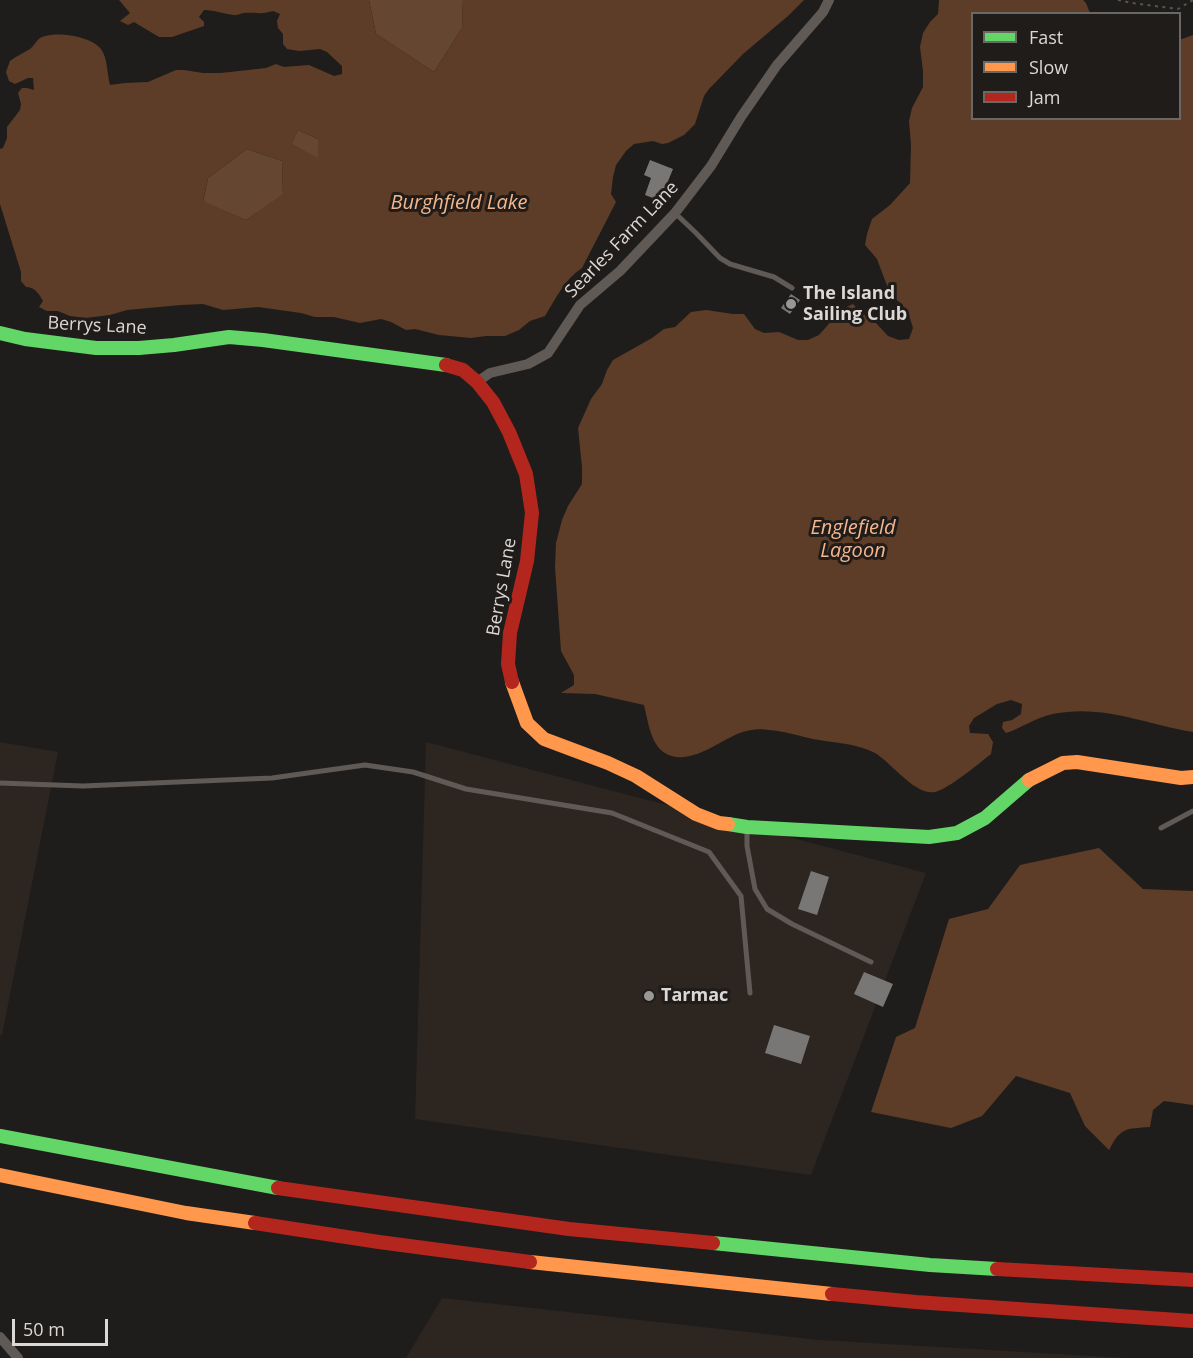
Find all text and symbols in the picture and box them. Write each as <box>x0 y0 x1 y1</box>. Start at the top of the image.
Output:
legend <box>971 12 1181 120</box>
text: Fast <box>1029 25 1063 49</box>
text: Slow <box>1029 55 1068 79</box>
text: Jam <box>1029 85 1061 109</box>
street label: Searles Farm Lane <box>561 177 683 303</box>
water label: Burghfield Lake <box>390 191 528 215</box>
place label: The Island Sailing Club <box>803 283 907 326</box>
marker: The Island Sailing Club <box>784 297 798 311</box>
street label: Berrys Lane <box>47 313 147 339</box>
water label: Englefield Lagoon <box>810 516 896 563</box>
street label: Berrys Lane <box>483 536 521 638</box>
place label: Tarmac <box>661 985 728 1007</box>
marker: Tarmac <box>642 989 656 1003</box>
scale bar <box>15 1307 111 1345</box>
text: 50 m <box>23 1317 65 1341</box>

